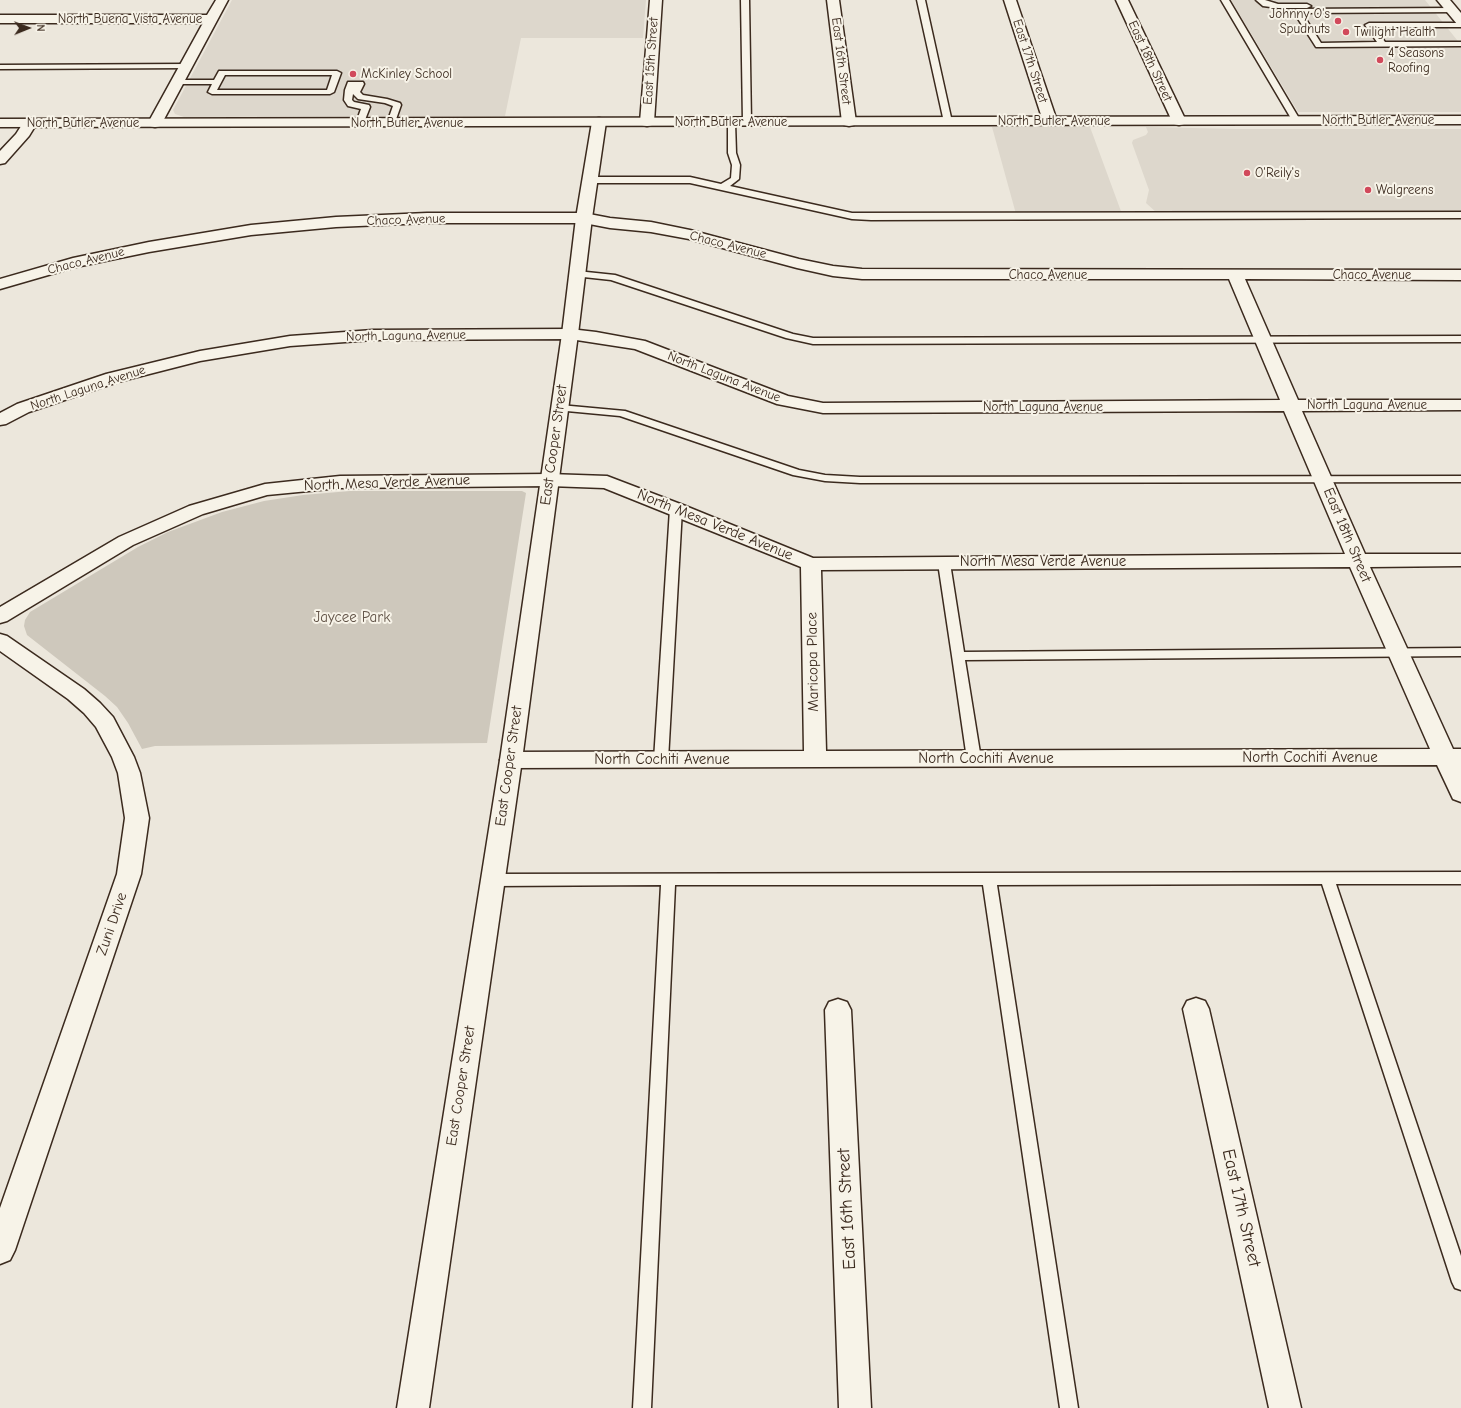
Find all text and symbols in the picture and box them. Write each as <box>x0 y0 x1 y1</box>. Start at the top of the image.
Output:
place label: Johnny O's Spudnuts <box>1269 6 1330 37</box>
north arrow <box>8 8 48 48</box>
street label: North Buena Vista Avenue <box>58 11 202 27</box>
street label: East 16th Street <box>828 16 854 106</box>
marker: Johnny O's Spudnuts <box>1333 16 1343 26</box>
street label: East 15th Street <box>640 17 662 105</box>
street label: East 17th Street <box>1009 17 1051 105</box>
street label: East 18th Street <box>1124 18 1176 104</box>
text: N <box>34 24 47 31</box>
place label: Twilight Health <box>1354 24 1435 40</box>
marker: Twilight Health <box>1341 27 1351 37</box>
place label: 4 Seasons Roofing <box>1388 45 1444 76</box>
marker: 4 Seasons Roofing <box>1375 55 1385 65</box>
place label: McKinley School <box>361 66 452 82</box>
marker: McKinley School <box>348 69 358 79</box>
street label: North Butler Avenue <box>1322 112 1434 128</box>
street label: North Butler Avenue <box>998 113 1110 129</box>
street label: North Butler Avenue <box>675 114 787 130</box>
street label: North Butler Avenue <box>27 115 139 131</box>
street label: North Butler Avenue <box>351 115 463 131</box>
place label: O'Reily's <box>1255 165 1300 181</box>
marker: O'Reily's <box>1242 168 1252 178</box>
place label: Walgreens <box>1376 182 1433 198</box>
marker: Walgreens <box>1363 185 1373 195</box>
street label: Chaco Avenue <box>366 211 446 229</box>
street label: Chaco Avenue <box>688 228 768 262</box>
street label: Chaco Avenue <box>46 244 126 278</box>
street label: Chaco Avenue <box>1009 267 1087 283</box>
street label: Chaco Avenue <box>1333 267 1411 283</box>
street label: North Laguna Avenue <box>346 327 466 345</box>
street label: North Laguna Avenue <box>665 348 783 406</box>
street label: North Laguna Avenue <box>29 362 147 414</box>
street label: East Cooper Street <box>537 384 571 506</box>
street label: North Laguna Avenue <box>1307 397 1427 413</box>
street label: North Laguna Avenue <box>983 399 1103 415</box>
street label: North Mesa Verde Avenue <box>304 471 470 495</box>
street label: North Mesa Verde Avenue <box>634 485 796 565</box>
street label: East 18th Street <box>1319 485 1375 585</box>
street label: North Mesa Verde Avenue <box>960 553 1126 571</box>
park label: Jaycee Park <box>313 609 391 627</box>
street label: Maricopa Place <box>803 612 823 712</box>
street label: East Cooper Street <box>492 705 526 827</box>
street label: North Cochiti Avenue <box>1242 749 1378 767</box>
street label: North Cochiti Avenue <box>918 750 1054 768</box>
street label: North Cochiti Avenue <box>594 751 730 769</box>
street label: Zuni Drive <box>93 890 131 958</box>
street label: East Cooper Street <box>443 1025 479 1147</box>
street label: East 17th Street <box>1217 1147 1265 1269</box>
street label: East 16th Street <box>833 1148 861 1270</box>

